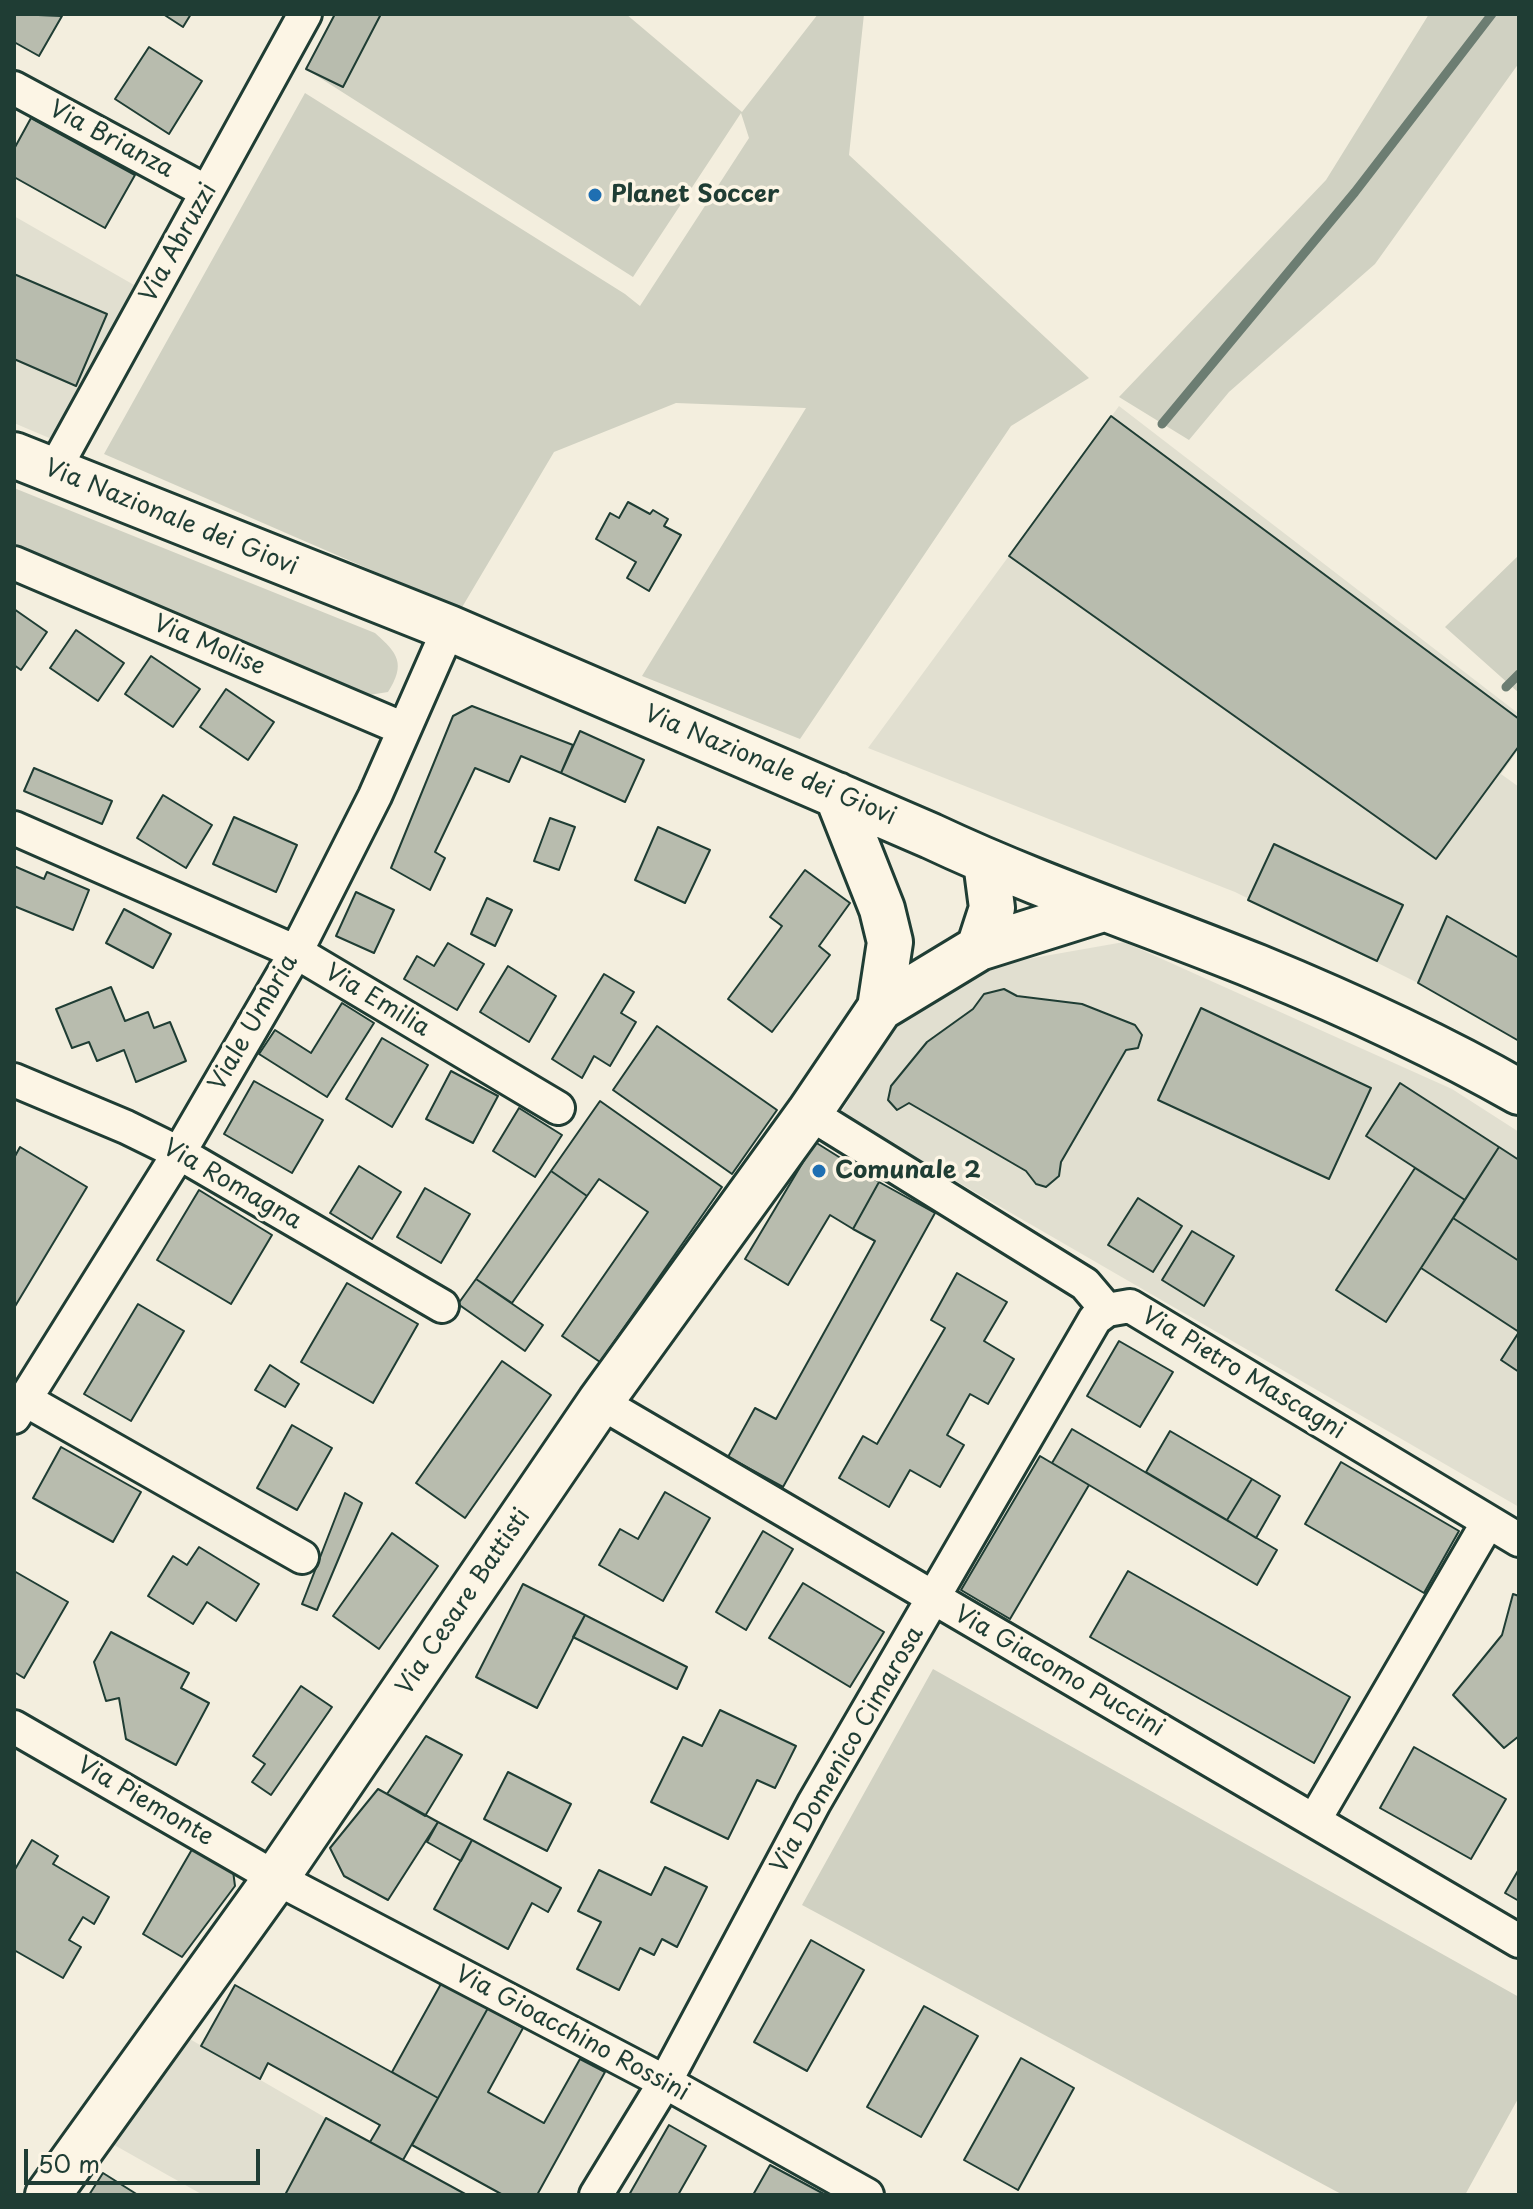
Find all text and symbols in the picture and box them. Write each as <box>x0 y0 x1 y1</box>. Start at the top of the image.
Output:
street label: Via Brianza <box>44 95 178 185</box>
street label: Via Abruzzi <box>135 179 223 307</box>
place label: Planet Soccer <box>611 181 779 209</box>
marker: Planet Soccer <box>586 186 604 204</box>
street label: Via Nazionale dei Giovi <box>40 454 302 582</box>
street label: Via Molise <box>149 610 269 682</box>
street label: Via Nazionale dei Giovi <box>640 700 900 832</box>
street label: Viale Umbria <box>203 950 305 1096</box>
street label: Via Emilia <box>319 959 435 1043</box>
street label: Via Romagna <box>158 1134 306 1236</box>
place label: Comunale 2 <box>835 1157 981 1185</box>
marker: Comunale 2 <box>810 1162 828 1180</box>
street label: Via Pietro Mascagni <box>1136 1302 1350 1446</box>
street label: Via Cesare Battisti <box>391 1503 537 1701</box>
street label: Via Giacomo Puccini <box>949 1600 1169 1744</box>
street label: Via Domenico Cimarosa <box>766 1622 930 1878</box>
street label: Via Piemonte <box>72 1751 218 1853</box>
street label: Via Gioacchino Rossini <box>450 1960 694 2108</box>
scale bar <box>28 2133 264 2183</box>
text: 50 m <box>38 2145 100 2181</box>

